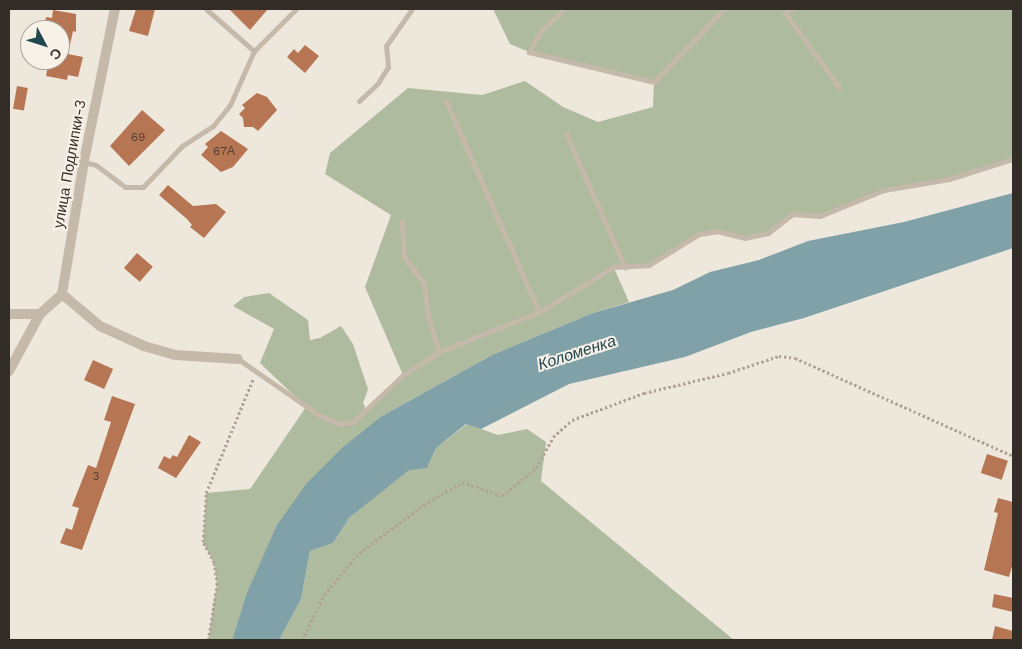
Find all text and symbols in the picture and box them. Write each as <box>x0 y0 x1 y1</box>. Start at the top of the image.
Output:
north arrow <box>20 20 70 70</box>
text: С <box>46 45 65 63</box>
street label: улица Подлипки-3 <box>50 98 90 230</box>
house number: 69 <box>131 131 145 145</box>
house number: 67А <box>213 145 235 159</box>
water label: Коломенка <box>536 331 618 375</box>
house number: 3 <box>93 470 99 484</box>

